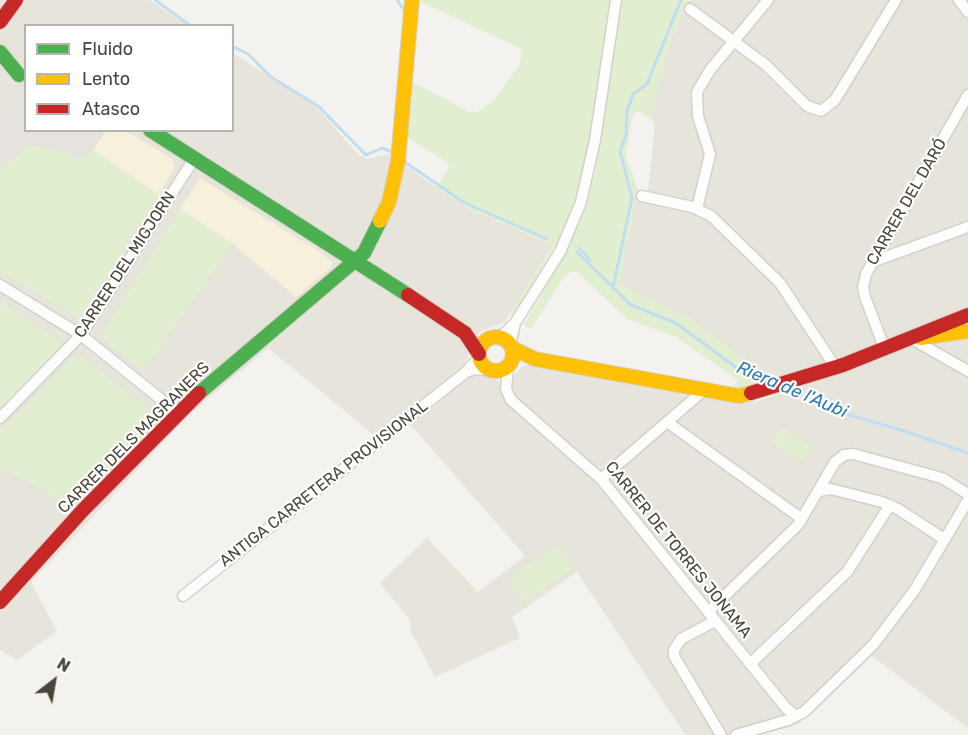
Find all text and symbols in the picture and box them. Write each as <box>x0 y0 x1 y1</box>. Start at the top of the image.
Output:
legend <box>24 24 234 132</box>
text: Fluido <box>82 38 133 60</box>
text: Lento <box>82 68 130 90</box>
text: Atasco <box>82 98 140 120</box>
street label: CARRER DEL DARÓ <box>863 135 951 269</box>
street label: CARRER DEL MIGJORN <box>71 188 179 342</box>
water label: Riera de l'Aubi <box>733 357 851 423</box>
street label: CARRER DELS MAGRANERS <box>54 358 214 518</box>
street label: ANTIGA CARRETERA PROVISIONAL <box>216 397 432 571</box>
street label: CARRER DE TORRES JONAMA <box>601 458 755 642</box>
north arrow <box>24 651 84 711</box>
text: N <box>54 654 73 676</box>

